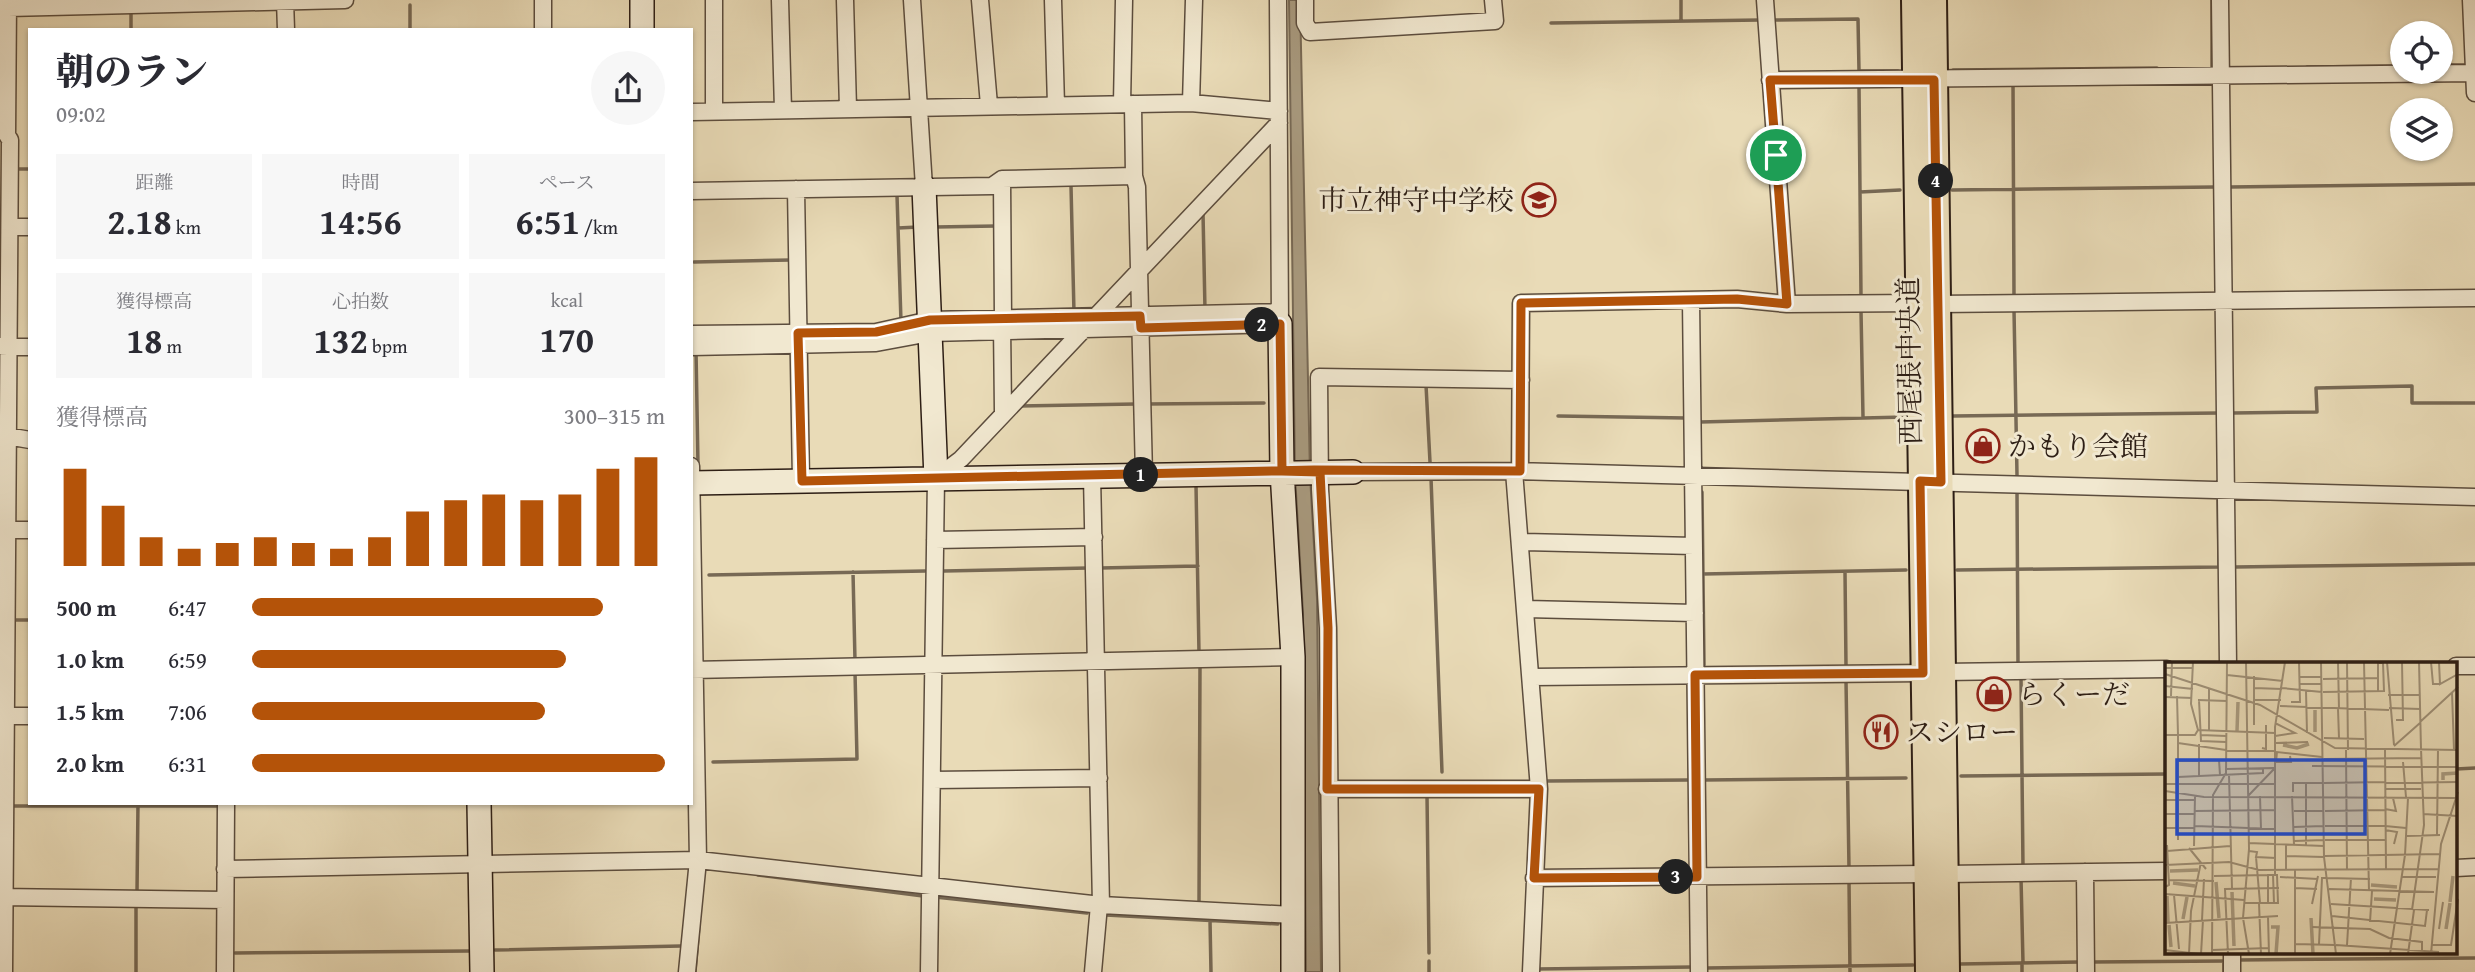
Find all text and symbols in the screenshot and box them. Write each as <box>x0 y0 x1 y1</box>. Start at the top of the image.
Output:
map controls <box>2390 21 2453 161</box>
button: locate <box>2390 21 2453 84</box>
text: 朝のラン <box>56 43 208 99</box>
button: share <box>591 51 665 125</box>
text: 09:02 <box>56 97 106 130</box>
button: layers <box>2390 98 2453 161</box>
pin <box>1746 125 1806 185</box>
icon: arrive <box>1757 136 1795 174</box>
pin: 4 <box>1918 164 1954 198</box>
text: 4 <box>1931 166 1940 194</box>
text: 距離 <box>135 168 173 196</box>
text: 時間 <box>341 168 380 196</box>
text: ペース <box>539 168 595 196</box>
place label: 市立神守中学校 <box>1318 179 1514 220</box>
school or university icon: 市立神守中学校 <box>1520 181 1558 219</box>
text: 2.18 <box>107 196 172 247</box>
text: 14:56 <box>319 196 402 247</box>
text: 6:51 <box>516 196 580 247</box>
text: km <box>172 213 201 241</box>
text: /km <box>580 213 618 241</box>
street label: 西尾張中央道 <box>1887 277 1930 445</box>
text: kcal <box>551 286 583 314</box>
text: 獲得標高 <box>116 287 192 315</box>
text: 心拍数 <box>332 287 389 315</box>
pin: 2 <box>1244 308 1280 342</box>
text: 2 <box>1257 310 1266 338</box>
text: 170 <box>540 314 594 365</box>
text: 18 <box>126 315 162 366</box>
text: 132 <box>313 315 368 366</box>
text: m <box>162 332 182 360</box>
text: bpm <box>368 332 408 360</box>
text: 300–315 m <box>564 399 665 432</box>
text: 獲得標高 <box>56 400 148 433</box>
place label: かもり会館 <box>2008 425 2148 466</box>
shop icon: かもり会館 <box>1964 427 2002 465</box>
pin: 1 <box>1124 458 1158 492</box>
text: 1 <box>1136 460 1145 488</box>
text: 500 m <box>56 591 117 624</box>
text: 6:47 <box>168 591 207 624</box>
text: 1.0 km <box>56 643 124 676</box>
text: 6:59 <box>168 643 207 676</box>
inset map <box>2165 662 2458 954</box>
place label: らくーだ <box>2018 673 2130 714</box>
shop icon: らくーだ <box>1975 675 2013 713</box>
text: 1.5 km <box>56 695 124 728</box>
text: 7:06 <box>168 695 207 728</box>
place label: スシロー <box>1906 711 2018 752</box>
restaurant icon: スシロー <box>1862 713 1900 751</box>
text: 2.0 km <box>56 747 124 780</box>
text: 6:31 <box>168 747 207 780</box>
pin: 3 <box>1658 860 1694 894</box>
text: 3 <box>1671 862 1680 890</box>

